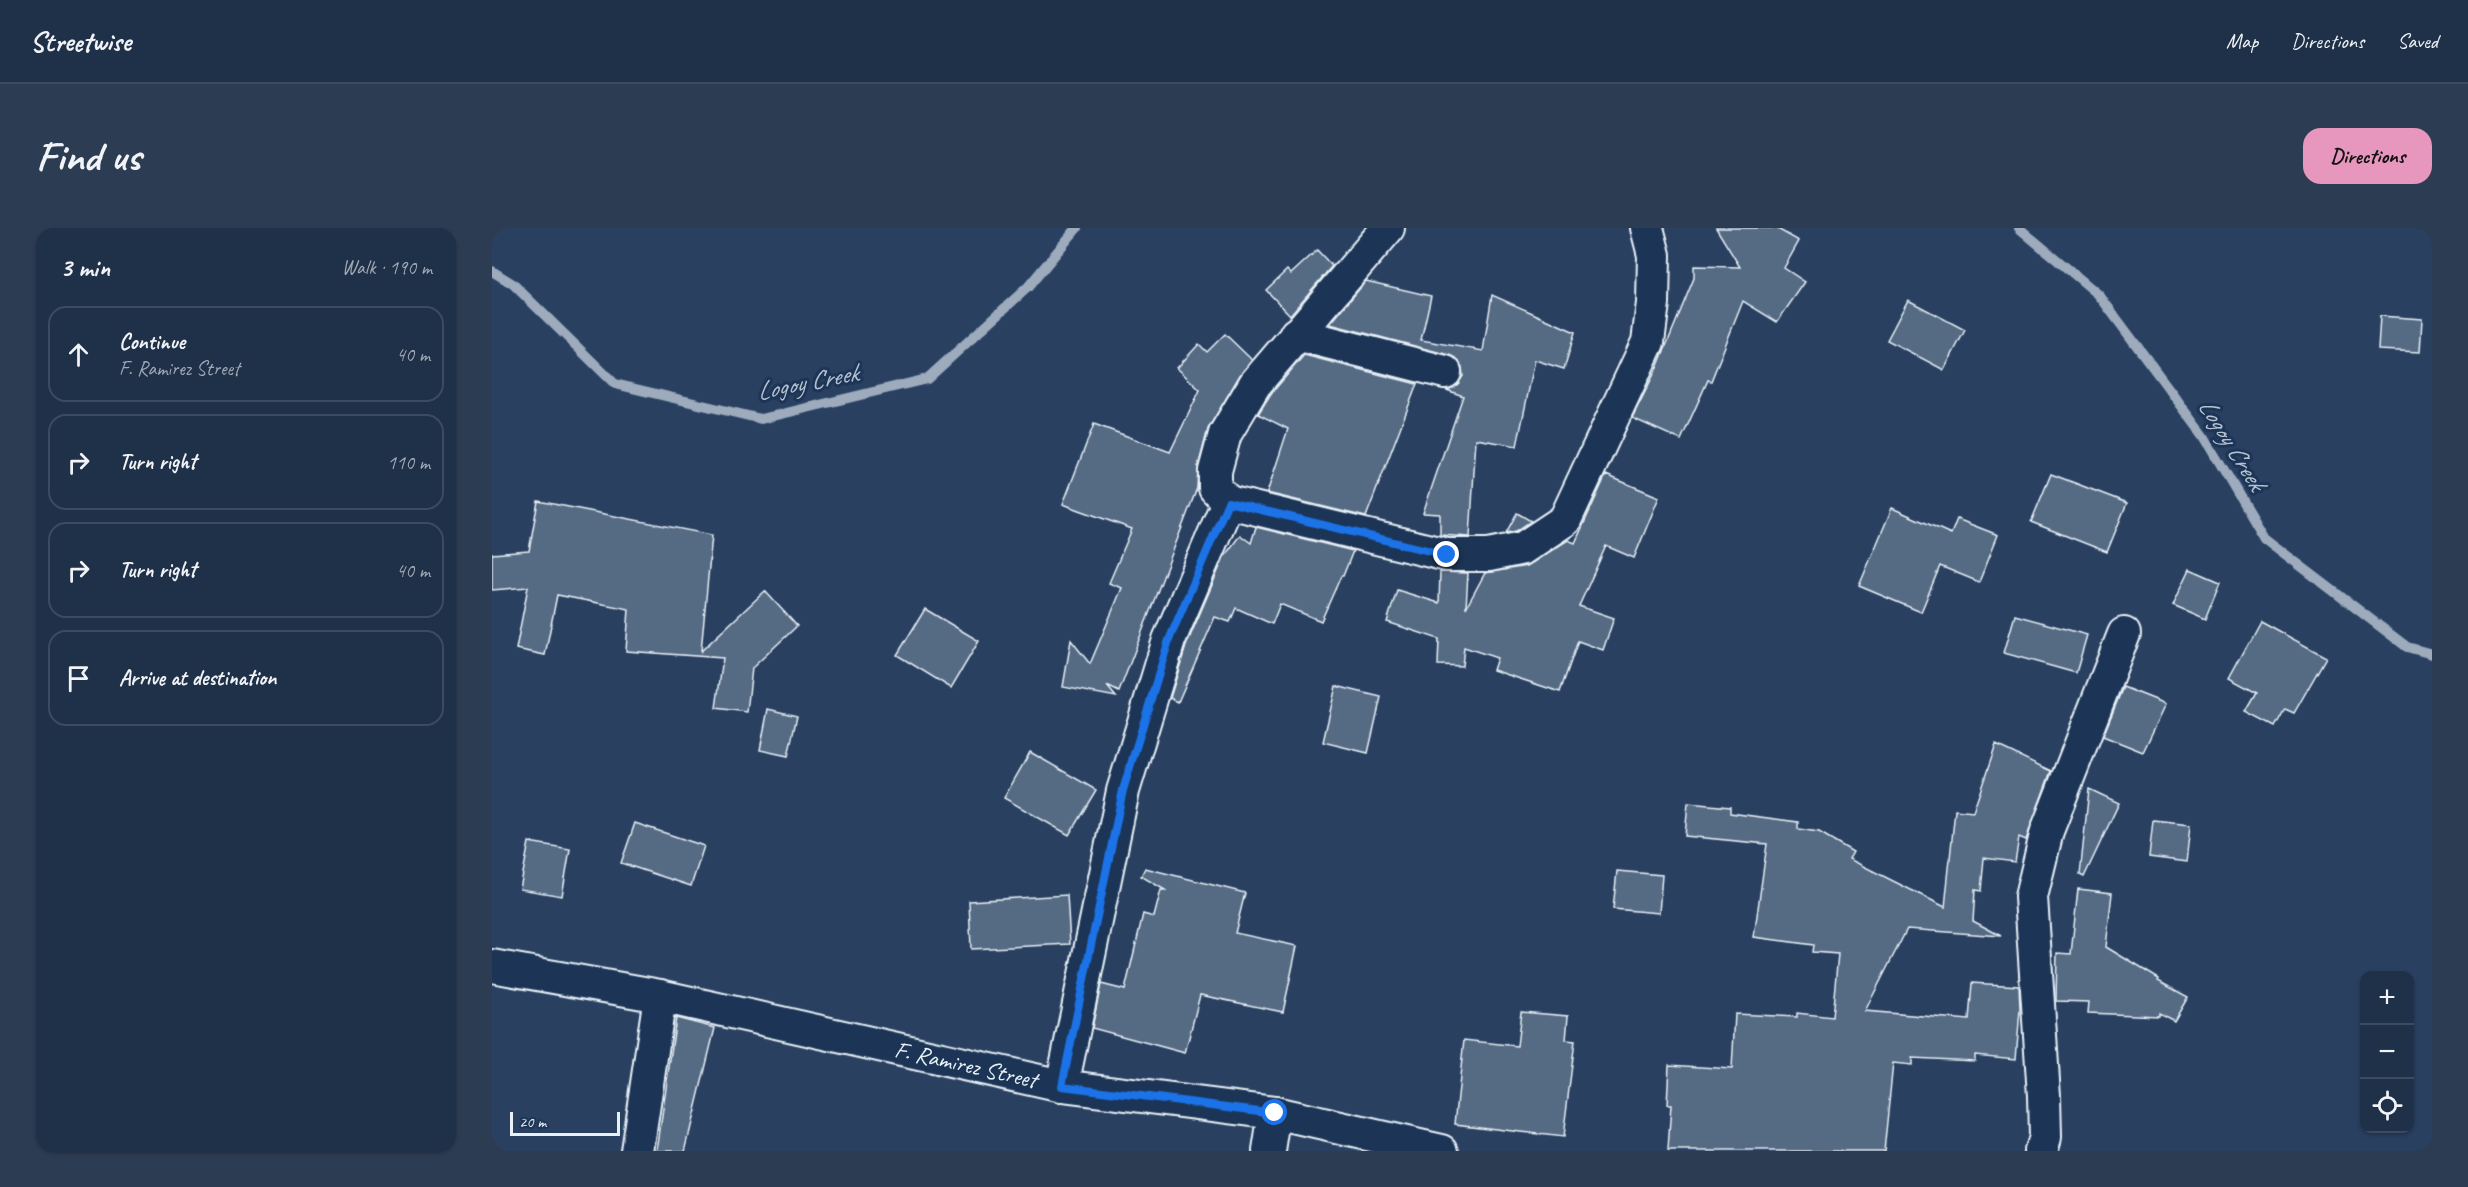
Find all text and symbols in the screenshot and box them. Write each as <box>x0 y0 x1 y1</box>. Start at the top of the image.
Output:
text: Streetwise <box>30 24 131 59</box>
text: Map <box>2226 28 2258 54</box>
text: Directions <box>2291 28 2364 54</box>
text: Saved <box>2397 28 2438 54</box>
button: Directions <box>2303 128 2432 184</box>
text: Find us <box>36 130 141 183</box>
text: 3 min <box>60 251 110 284</box>
text: Walk · 190 m <box>342 255 432 280</box>
text: Continue <box>119 328 185 356</box>
icon: ahead <box>62 338 95 371</box>
text: 40 m <box>396 342 430 367</box>
water label: Logoy Creek <box>754 355 865 408</box>
text: F. Ramirez Street <box>119 356 240 381</box>
water label: Logoy Creek <box>2191 392 2275 500</box>
icon: right <box>62 446 95 479</box>
text: Turn right <box>119 448 196 476</box>
text: 110 m <box>387 450 430 475</box>
route end <box>1433 541 1459 567</box>
icon: right <box>62 554 95 587</box>
text: Turn right <box>119 556 196 584</box>
text: 40 m <box>396 558 430 583</box>
icon: arrive <box>62 662 95 695</box>
text: Arrive at destination <box>119 664 276 692</box>
map controls <box>2360 971 2414 1133</box>
button: + <box>2360 971 2414 1025</box>
button: − <box>2360 1025 2414 1079</box>
street label: F. Ramirez Street <box>892 1034 1043 1096</box>
button: locate <box>2360 1079 2414 1133</box>
route start <box>1261 1099 1287 1125</box>
scale bar <box>510 1109 620 1136</box>
text: 20 m <box>519 1112 546 1132</box>

